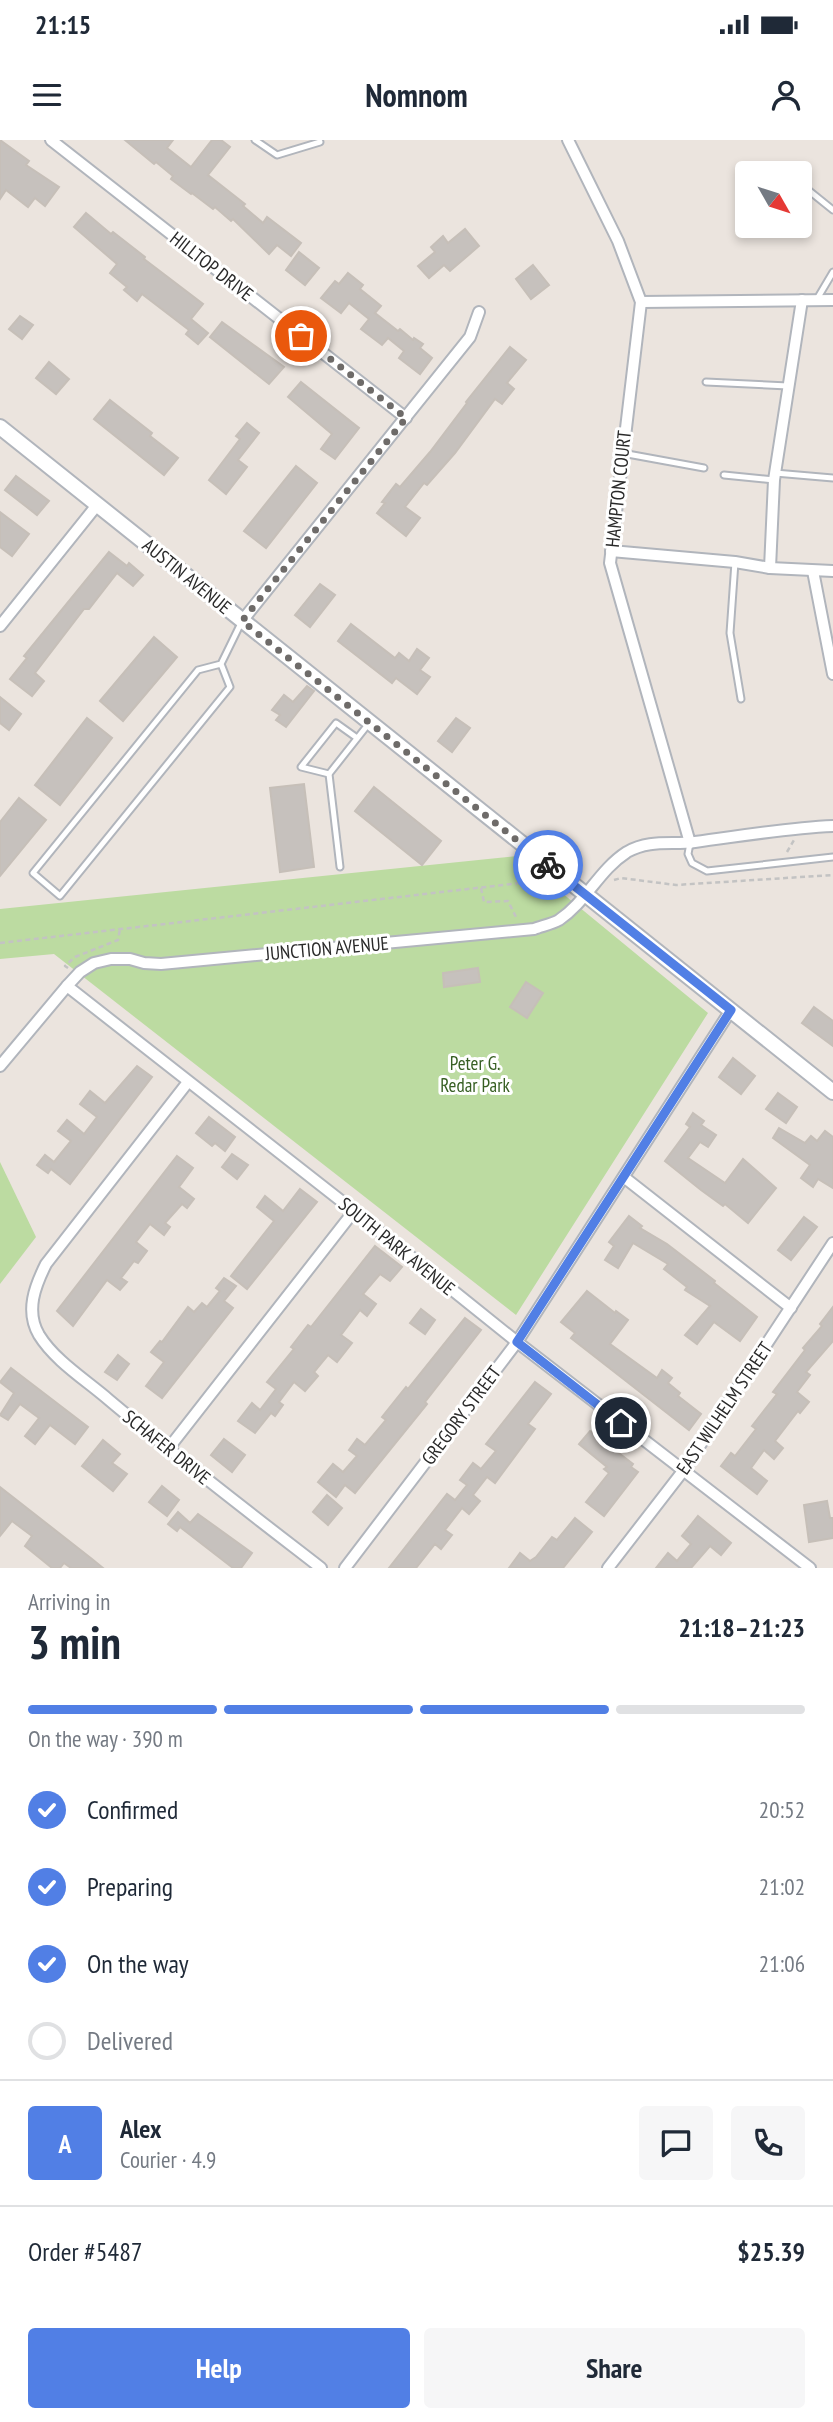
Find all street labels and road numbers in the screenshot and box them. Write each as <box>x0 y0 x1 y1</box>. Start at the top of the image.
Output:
street label: HILLTOP DRIVE <box>166 226 258 306</box>
street label: HAMPTON COURT <box>600 429 636 549</box>
street label: AUSTIN AVENUE <box>138 533 236 619</box>
street label: JUNCTION AVENUE <box>263 931 390 965</box>
street label: SOUTH PARK AVENUE <box>334 1192 460 1300</box>
street label: EAST WILHELM STREET <box>671 1337 778 1479</box>
street label: GREGORY STREET <box>416 1360 506 1469</box>
street label: SCHAFER DRIVE <box>118 1404 216 1490</box>

